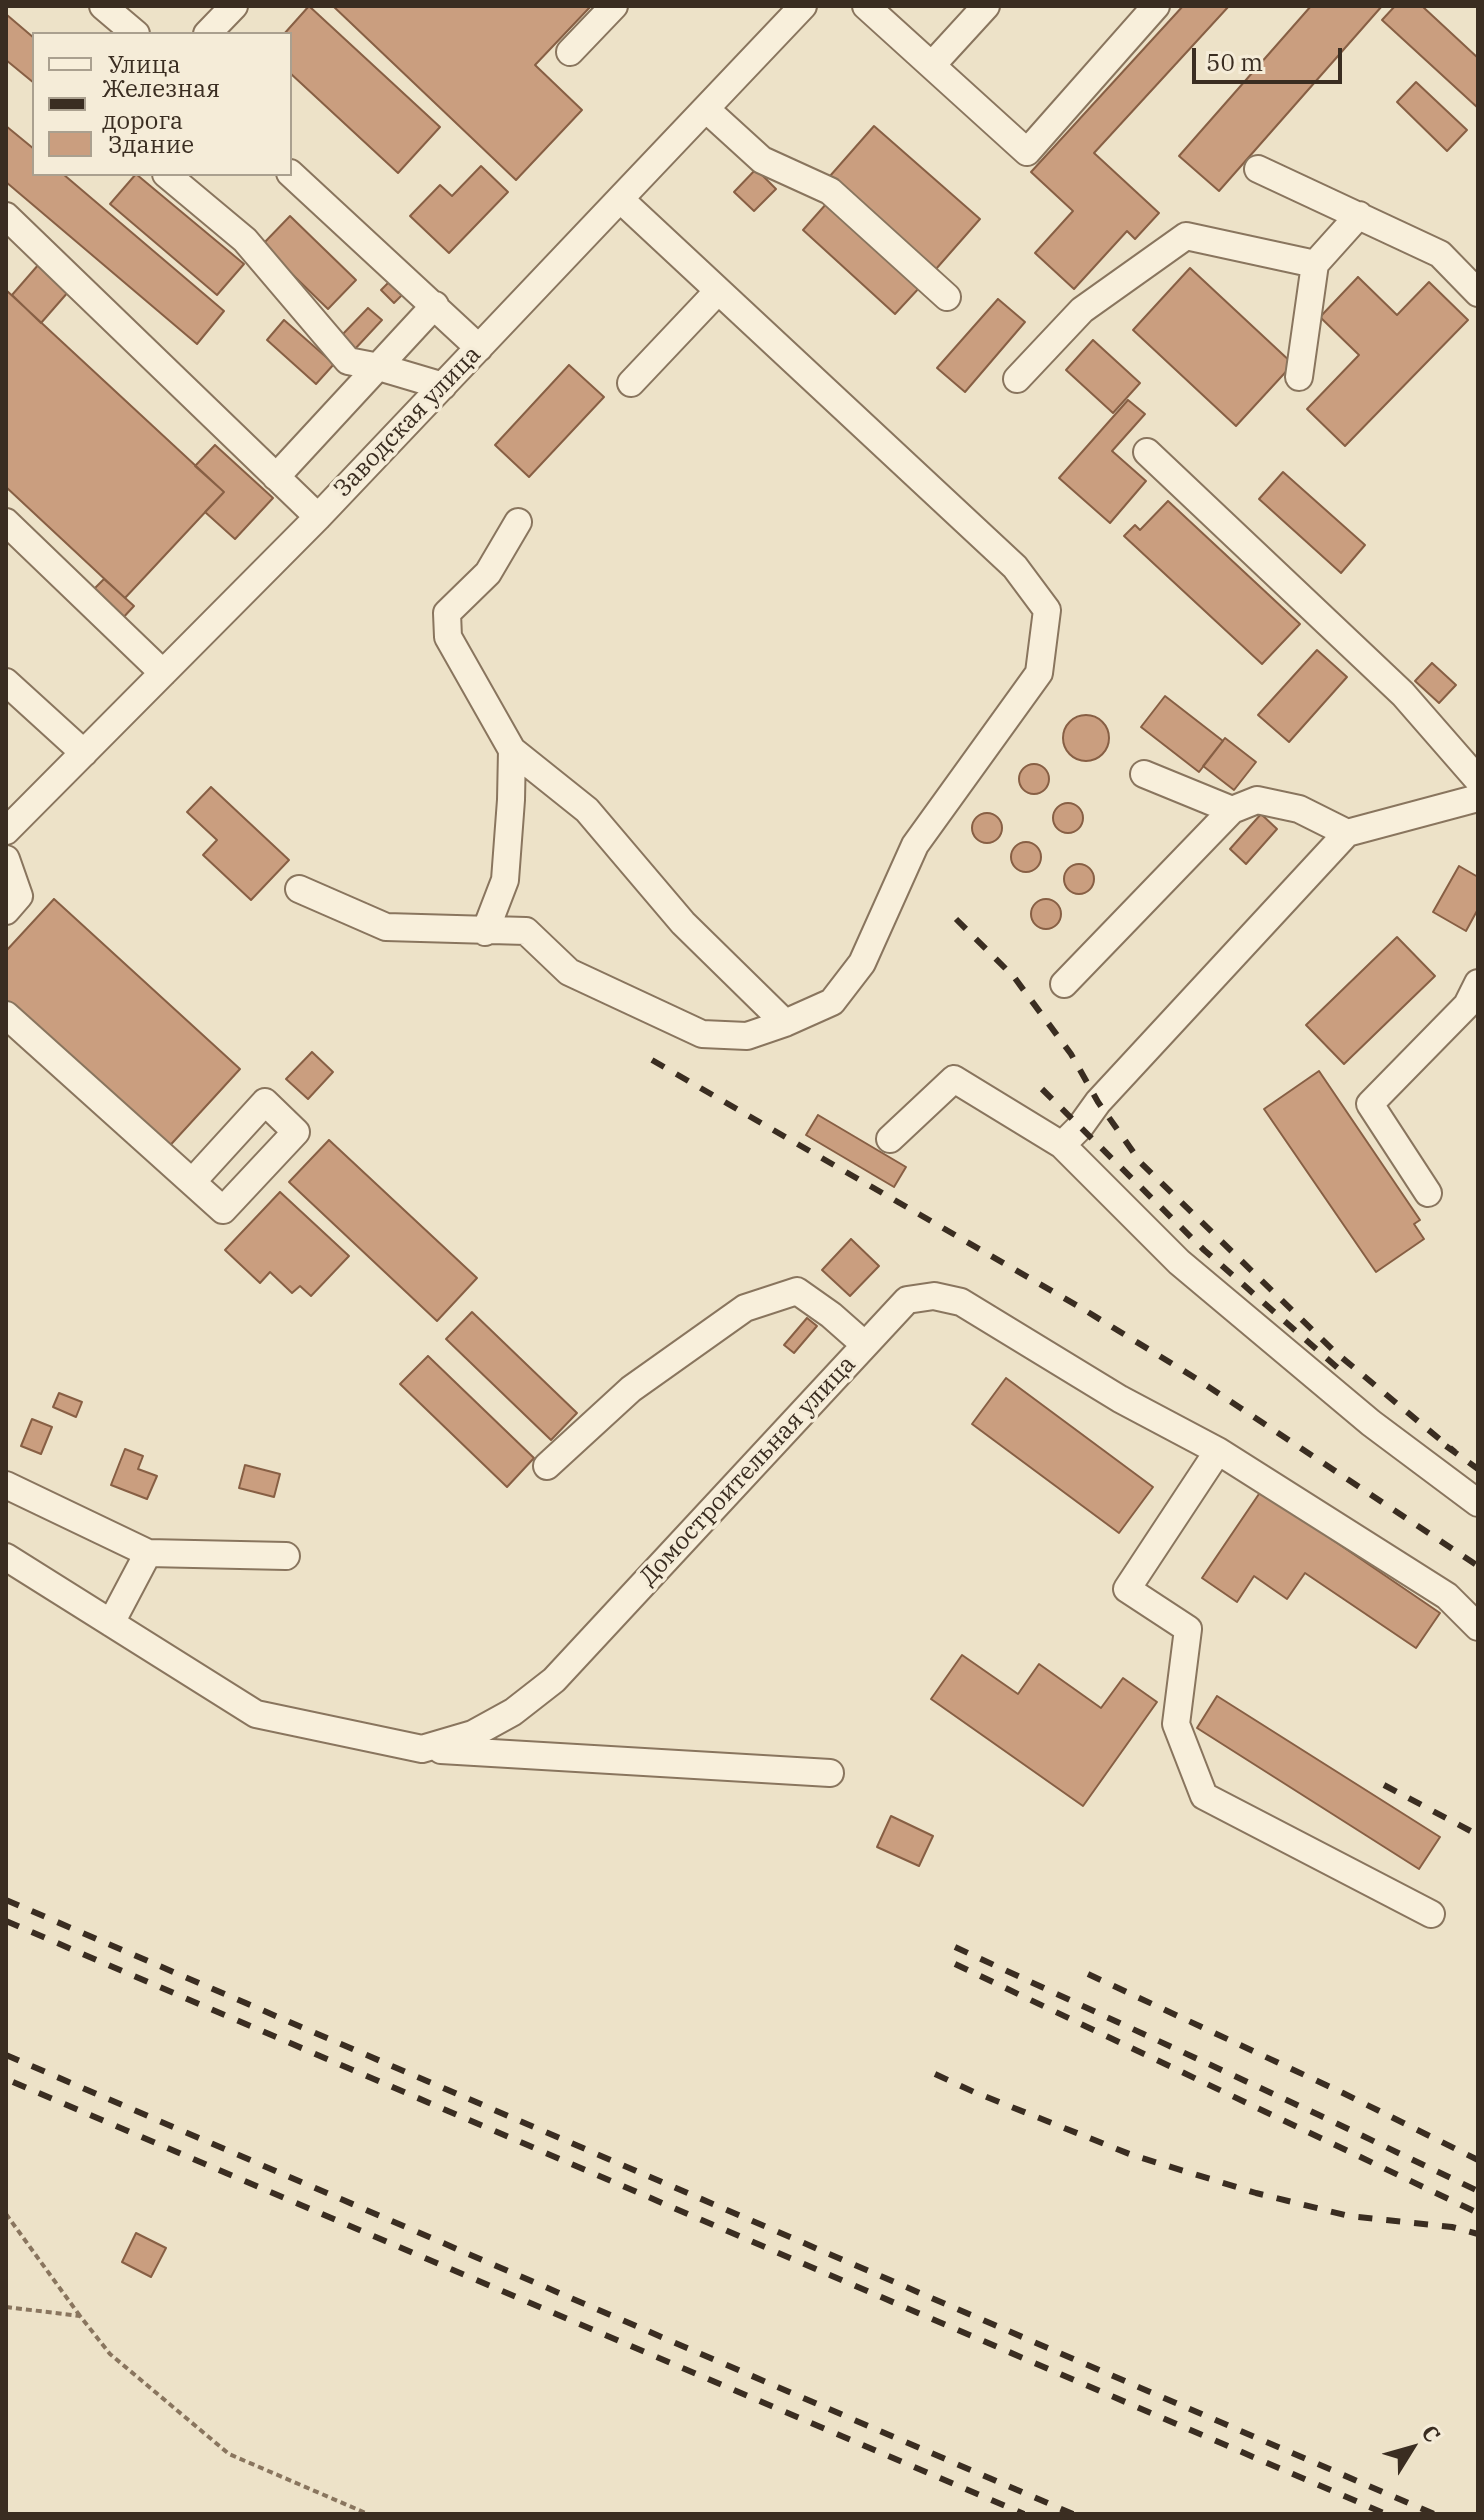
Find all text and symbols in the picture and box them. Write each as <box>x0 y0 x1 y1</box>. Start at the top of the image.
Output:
legend <box>32 32 292 176</box>
scale bar <box>1196 32 1346 82</box>
text: 50 m <box>1206 46 1263 78</box>
text: Улица <box>108 48 181 80</box>
text: Железная дорога <box>102 72 220 136</box>
text: Здание <box>108 128 194 160</box>
street label: Заводская улица <box>329 341 487 503</box>
street label: Домостроительная улица <box>634 1350 862 1592</box>
north arrow <box>1372 2408 1452 2488</box>
text: С <box>1416 2419 1448 2448</box>

